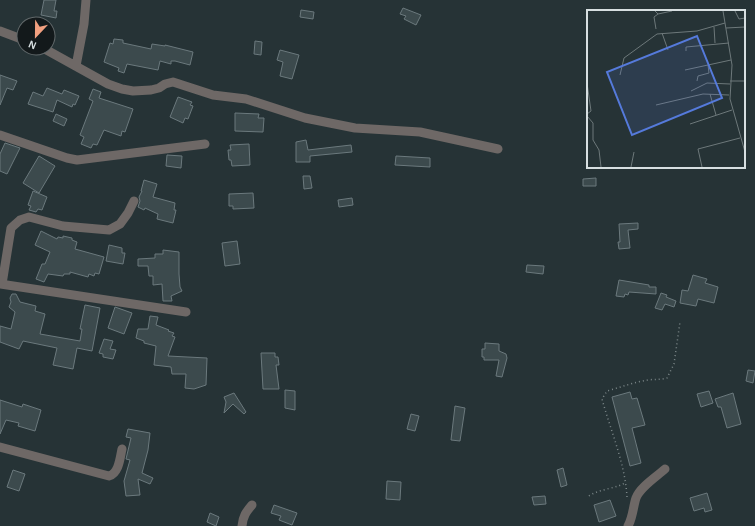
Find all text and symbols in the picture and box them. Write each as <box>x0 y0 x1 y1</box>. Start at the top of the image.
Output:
inset map <box>587 10 745 168</box>
north arrow <box>16 16 56 56</box>
text: N <box>27 38 38 51</box>

